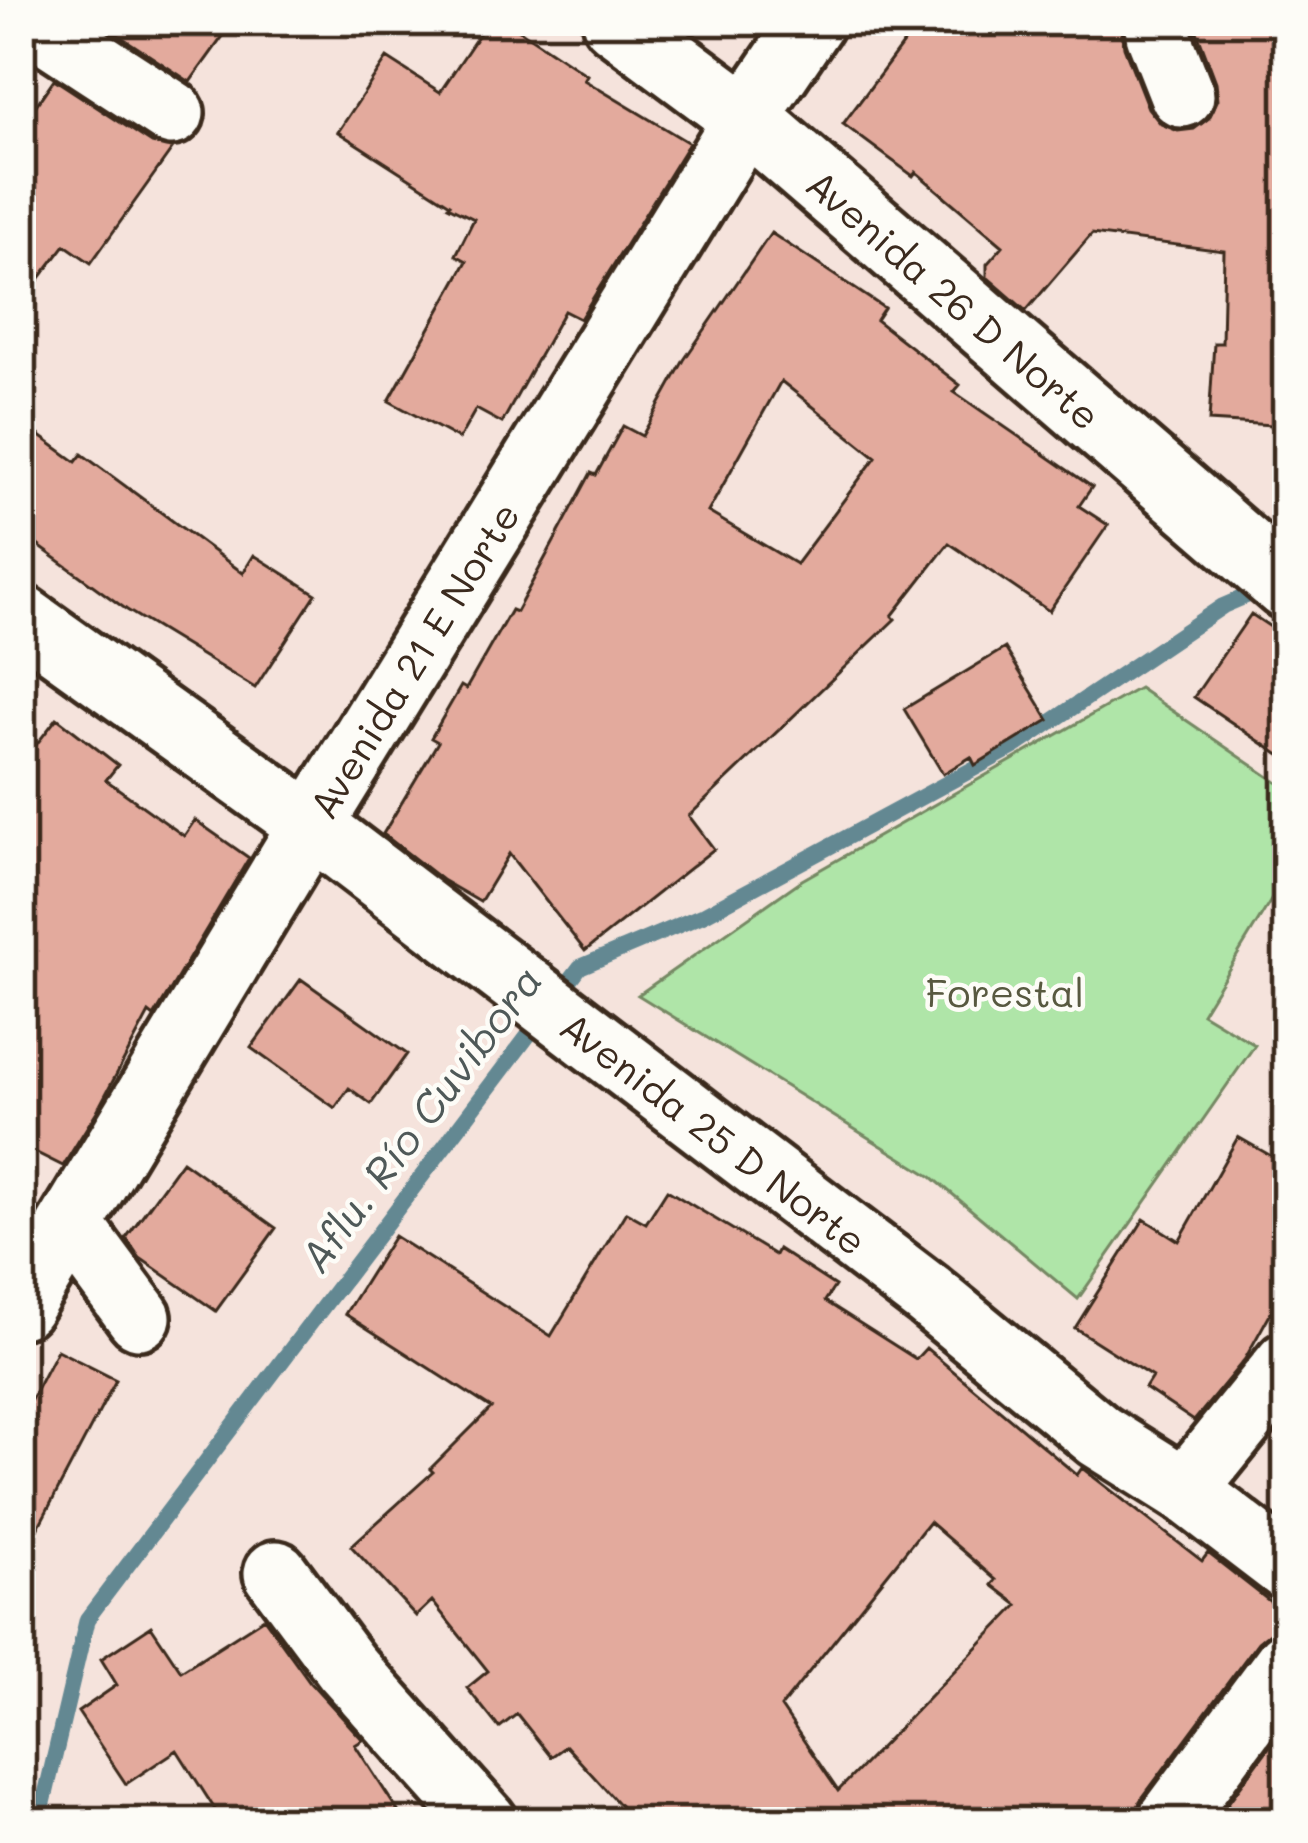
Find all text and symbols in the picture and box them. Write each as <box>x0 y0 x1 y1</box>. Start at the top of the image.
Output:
street label: Avenida 26 D Norte <box>797 157 1112 440</box>
street label: Avenida 21 E Norte <box>296 492 529 827</box>
water label: Aflu. Río Cuvibora <box>287 954 553 1282</box>
park label: Forestal <box>926 966 1084 1017</box>
street label: Avenida 25 D Norte <box>551 999 878 1265</box>

